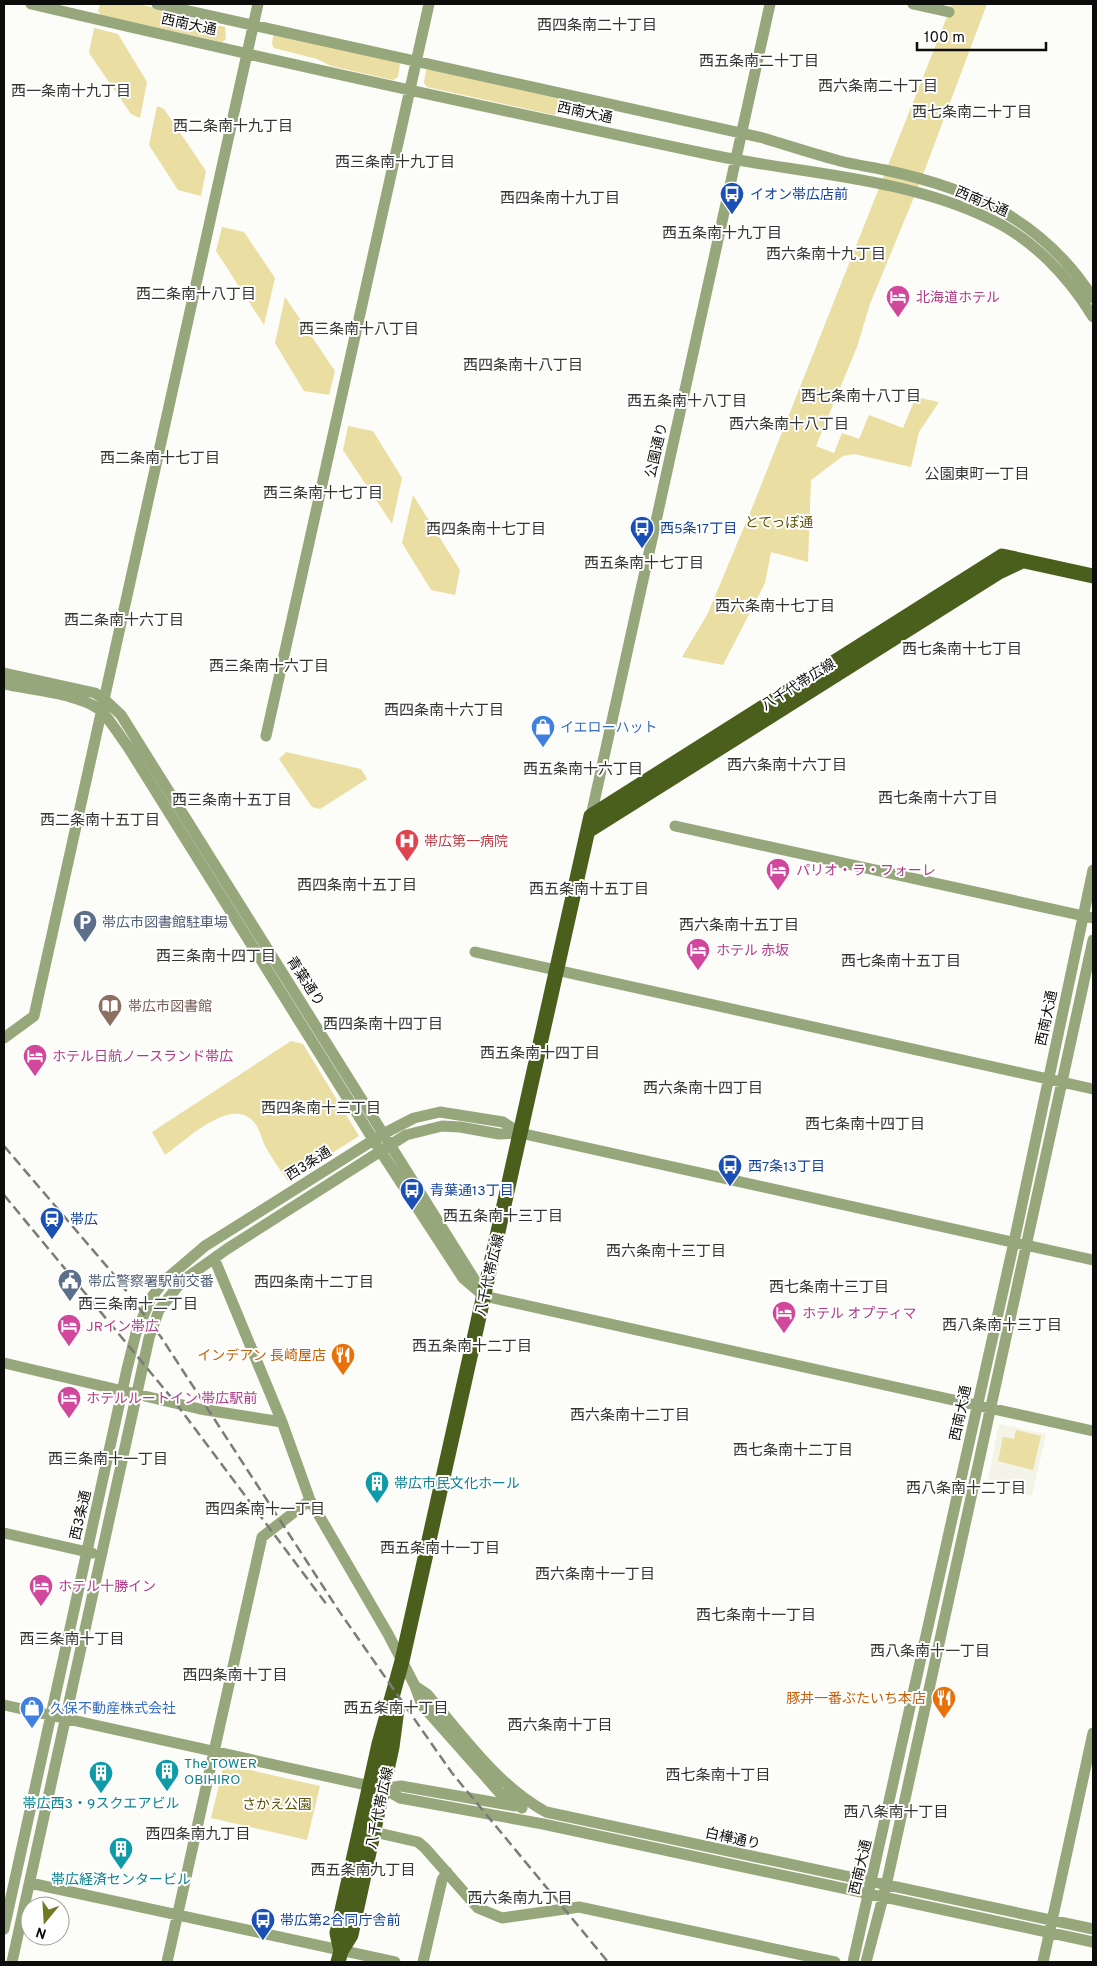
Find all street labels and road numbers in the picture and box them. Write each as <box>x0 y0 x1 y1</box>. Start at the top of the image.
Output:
street label: 西南大通 <box>160 11 218 40</box>
street label: 西南大通 <box>556 99 614 128</box>
street label: 西南大通 <box>952 184 1011 221</box>
street label: 公園通り <box>643 421 672 480</box>
street label: 八千代帯広線 <box>758 655 839 715</box>
street label: 青葉通り <box>282 954 327 1010</box>
street label: 西南大通 <box>1033 989 1062 1047</box>
street label: 西3条通 <box>283 1144 335 1185</box>
street label: 八千代帯広線 <box>472 1232 508 1318</box>
street label: 西南大通 <box>947 1384 976 1442</box>
street label: 西3条通 <box>68 1489 95 1542</box>
street label: 八千代帯広線 <box>362 1765 398 1851</box>
street label: 白樺通り <box>704 1825 762 1854</box>
street label: 西南大通 <box>847 1838 876 1897</box>

